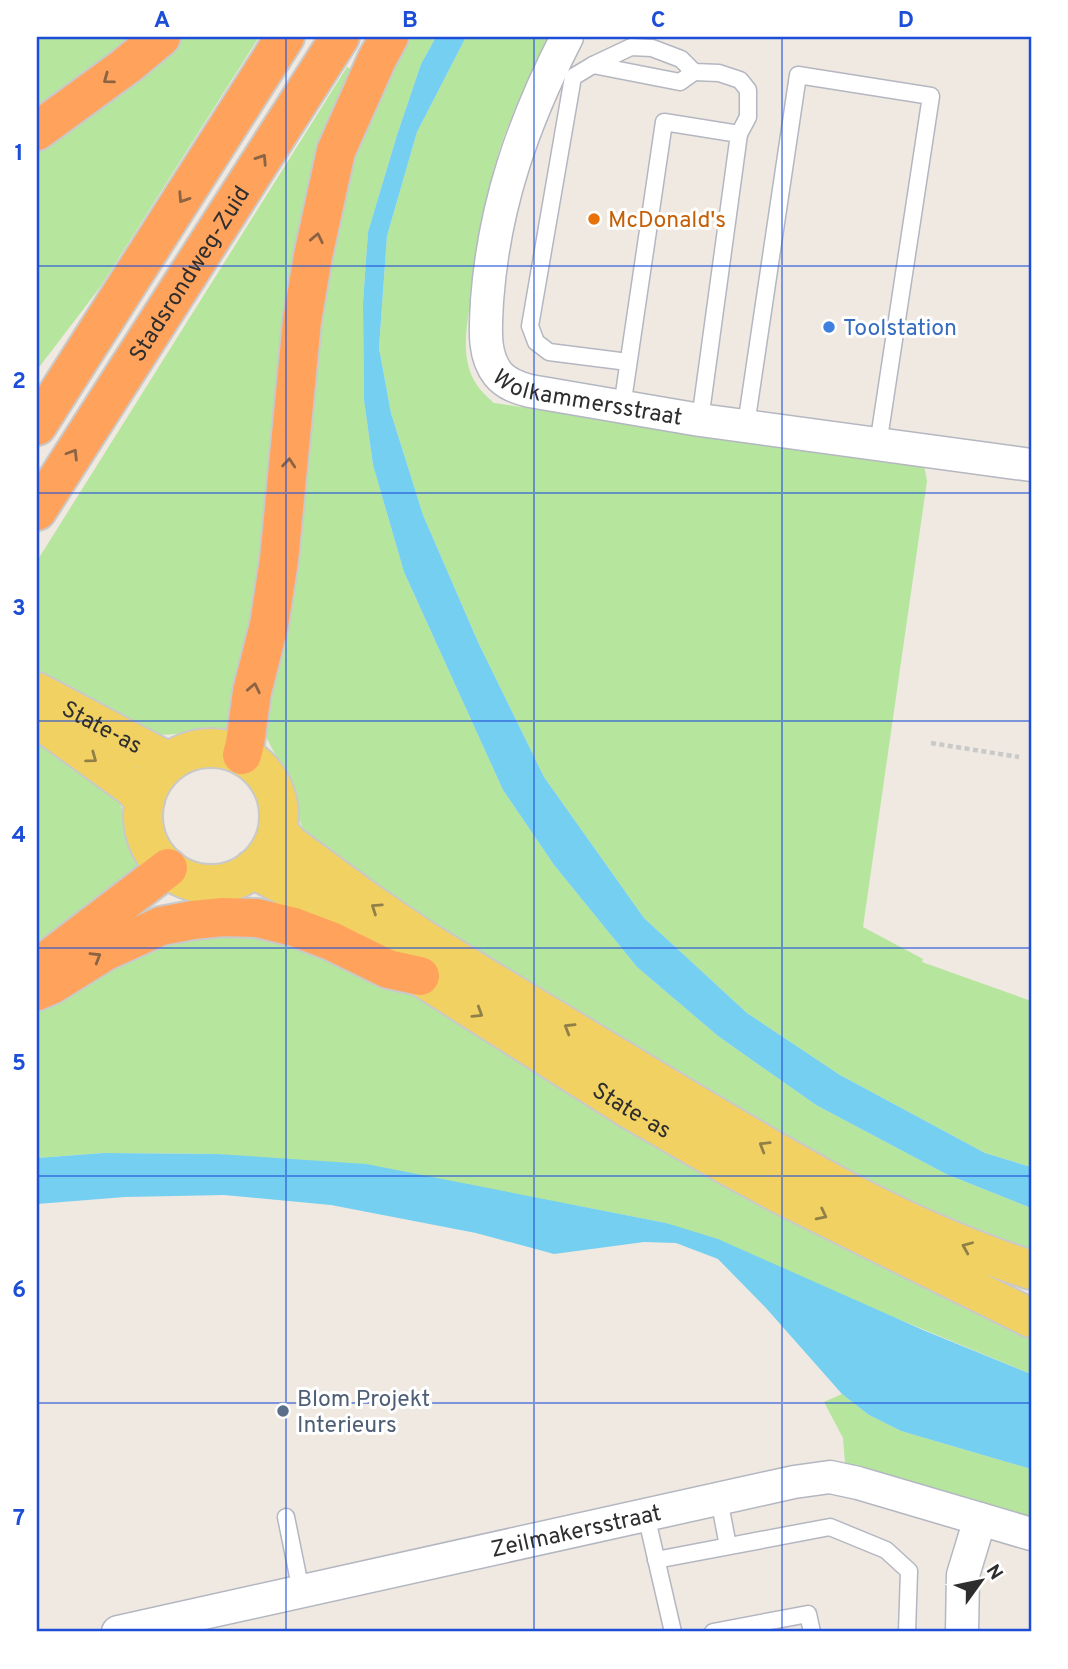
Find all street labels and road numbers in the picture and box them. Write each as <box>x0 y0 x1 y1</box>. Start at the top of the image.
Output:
street label: Stadsrondweg-Zuid <box>124 181 258 368</box>
street label: Wolkammersstraat <box>485 364 684 434</box>
street label: State-as <box>56 696 146 762</box>
street label: State-as <box>586 1077 676 1147</box>
street label: Zeilmakersstraat <box>488 1500 664 1566</box>

